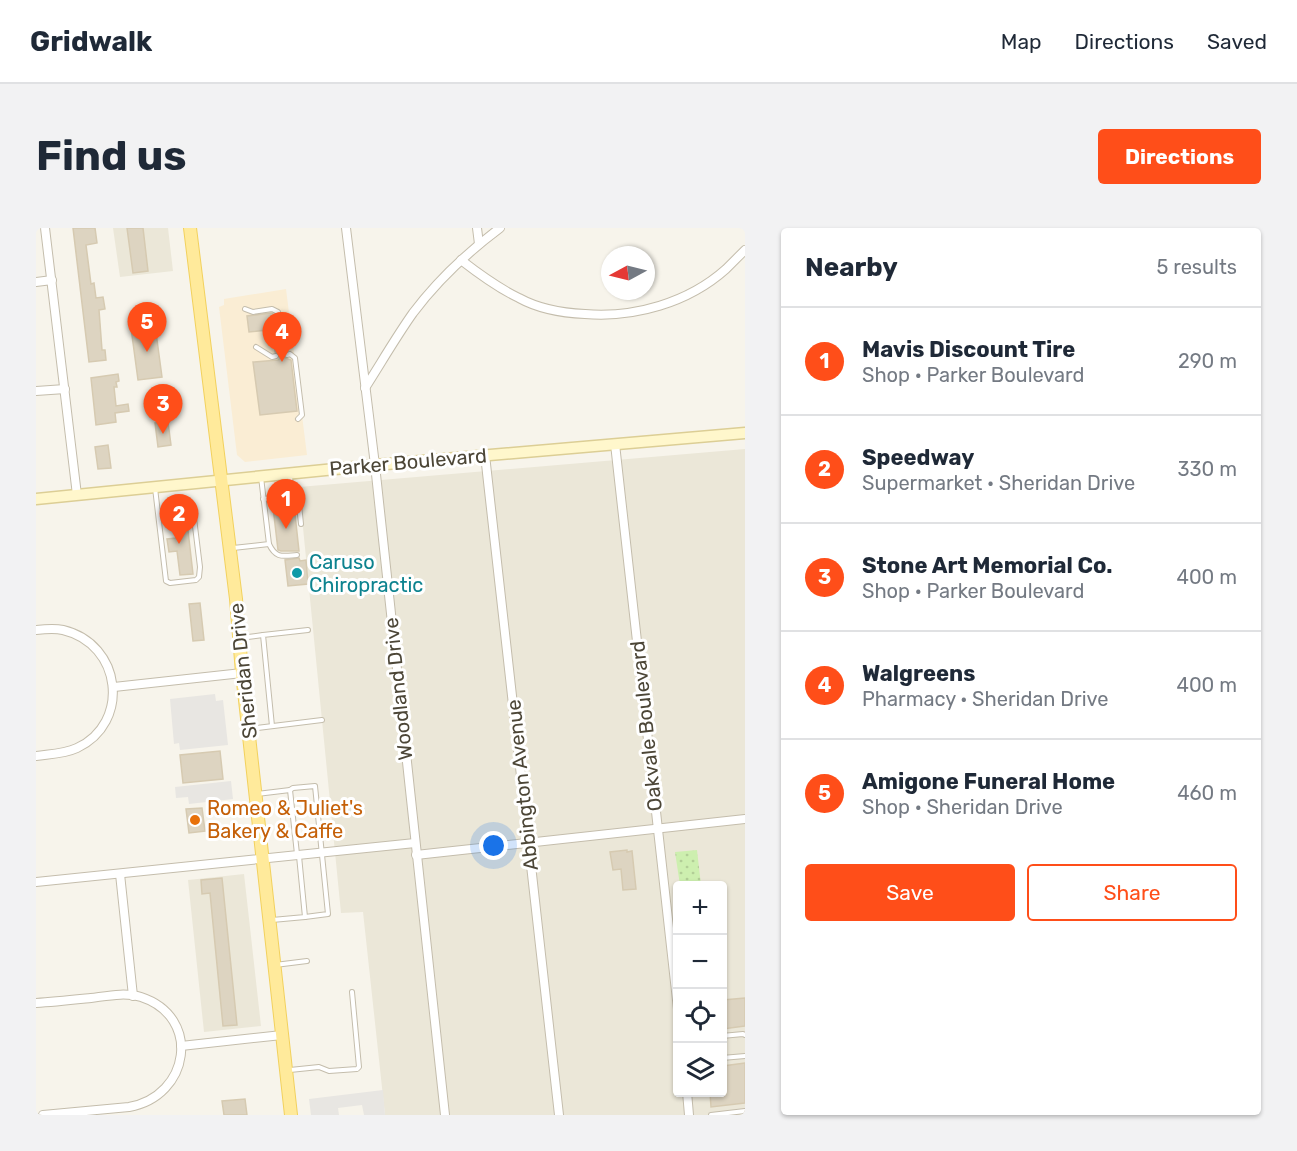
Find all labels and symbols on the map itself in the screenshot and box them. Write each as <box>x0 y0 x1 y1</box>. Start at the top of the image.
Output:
north arrow <box>601 246 655 300</box>
pin: 5 <box>128 302 166 352</box>
pin: 4 <box>262 312 302 362</box>
pin: 3 <box>144 384 182 434</box>
street label: Parker Boulevard <box>328 443 488 481</box>
pin: 1 <box>266 480 306 529</box>
pin: 2 <box>160 494 198 544</box>
place label: Caruso Chiropractic <box>309 550 423 597</box>
marker: Caruso Chiropractic <box>290 566 304 580</box>
street label: Sheridan Drive <box>224 602 262 740</box>
street label: Woodland Drive <box>379 616 417 762</box>
street label: Oakvale Boulevard <box>625 640 667 812</box>
street label: Abbington Avenue <box>501 698 543 872</box>
place label: Romeo & Juliet's Bakery & Caffe <box>207 796 363 843</box>
marker: Romeo & Juliet's Bakery & Caffe <box>188 813 202 827</box>
your location <box>479 831 508 860</box>

